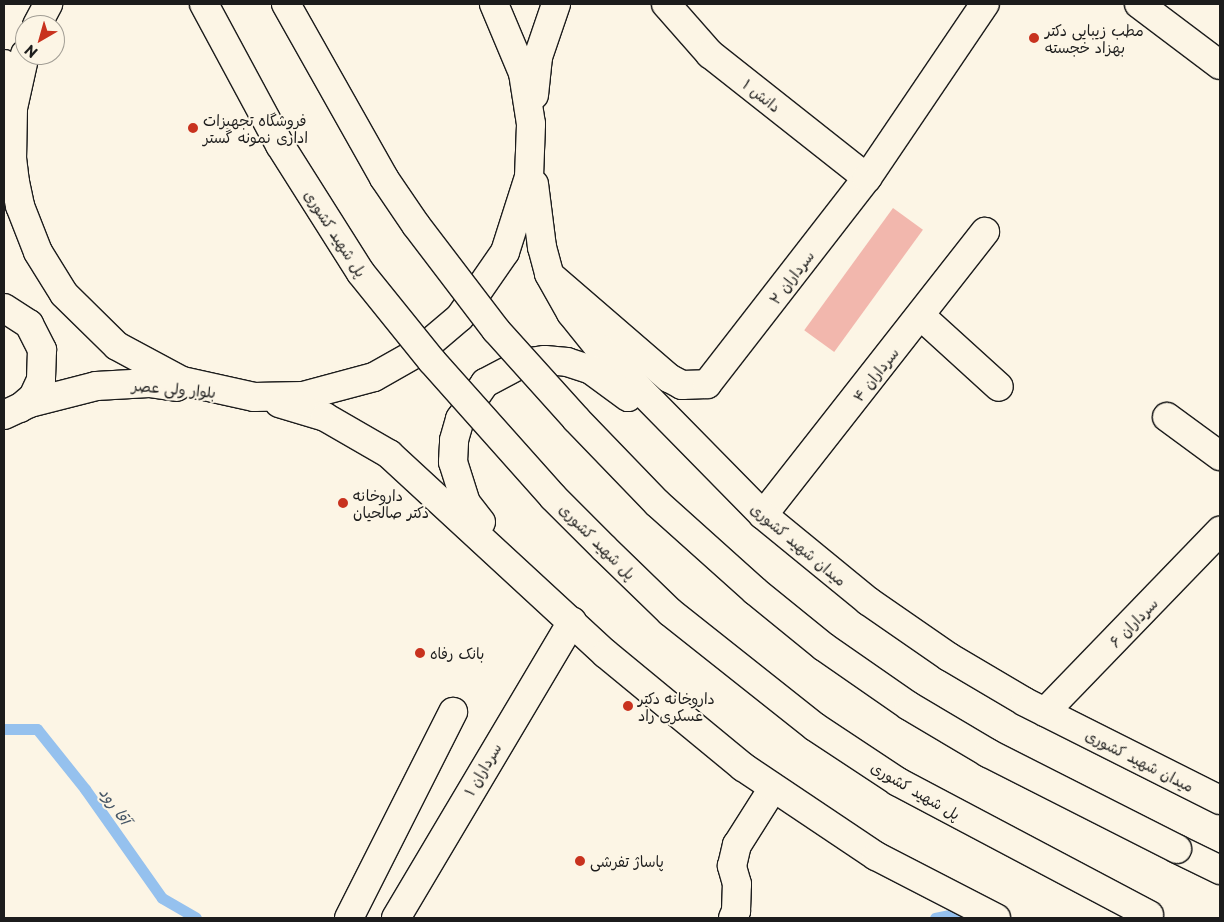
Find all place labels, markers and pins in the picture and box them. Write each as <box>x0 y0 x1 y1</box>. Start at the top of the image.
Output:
place label: مطب زیبایی دکتر بهزاد خجسته <box>1045 20 1144 55</box>
marker: مطب زیبایی دکتر بهزاد خجسته <box>1027 31 1041 45</box>
place label: فروشگاه تجهیزات اداری نمونه گستر <box>203 110 308 145</box>
marker: فروشگاه تجهیزات اداری نمونه گستر <box>187 122 199 134</box>
place label: داروخانه دکتر صالحیان <box>353 485 429 520</box>
marker: داروخانه دکتر صالحیان <box>337 497 349 509</box>
place label: بانک رفاه <box>430 644 484 662</box>
marker: بانک رفاه <box>414 647 426 659</box>
place label: داروخانه دکتر عسکری راد <box>638 688 715 723</box>
marker: داروخانه دکتر عسکری راد <box>622 700 634 712</box>
place label: پاساژ تفرشی <box>590 852 664 870</box>
marker: پاساژ تفرشی <box>574 855 586 867</box>

